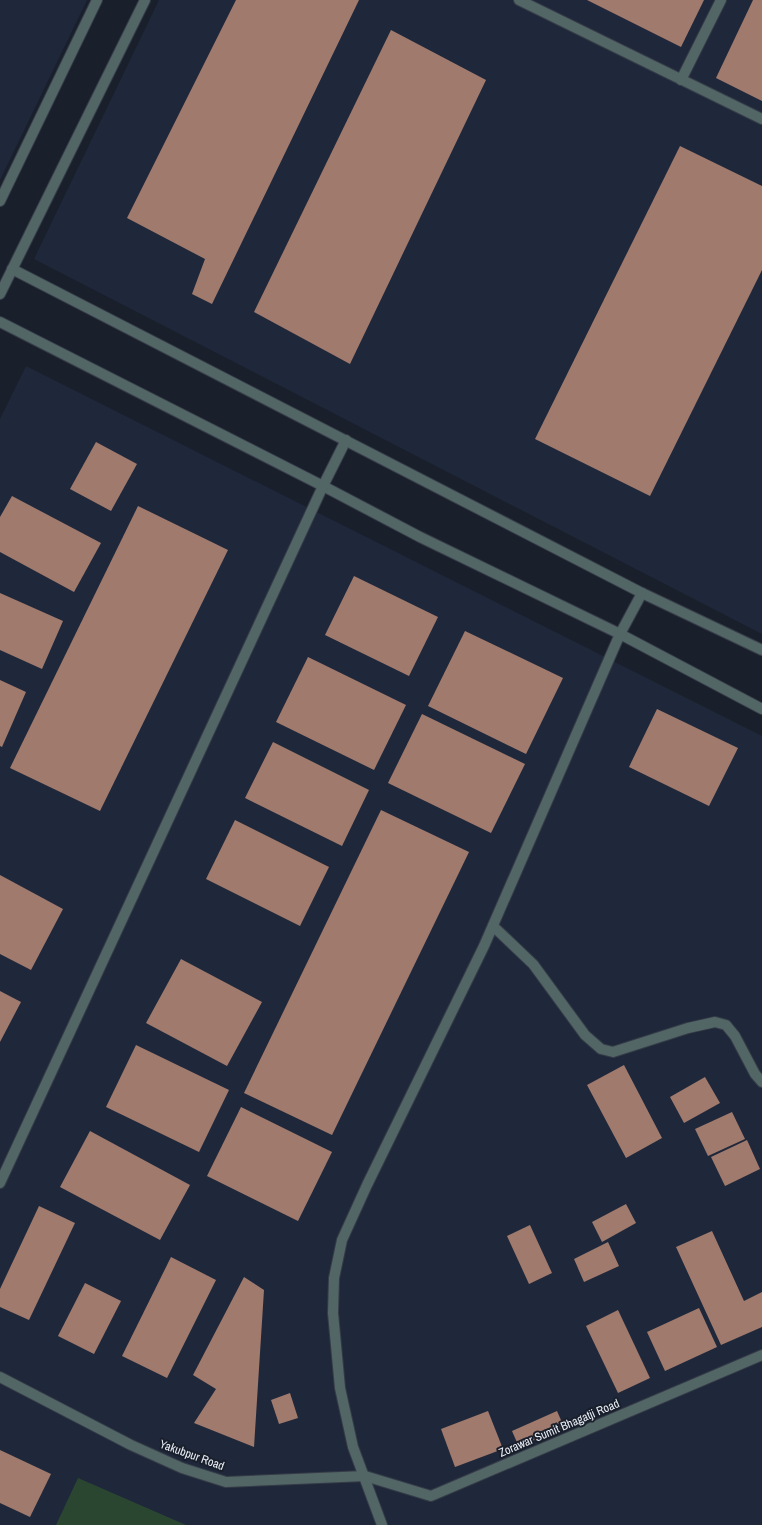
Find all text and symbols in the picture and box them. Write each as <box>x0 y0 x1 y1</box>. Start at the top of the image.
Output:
street label: Zorawar Sumit Bhagatji Road <box>496 1395 622 1461</box>
street label: Yakubpur Road <box>157 1436 227 1474</box>

